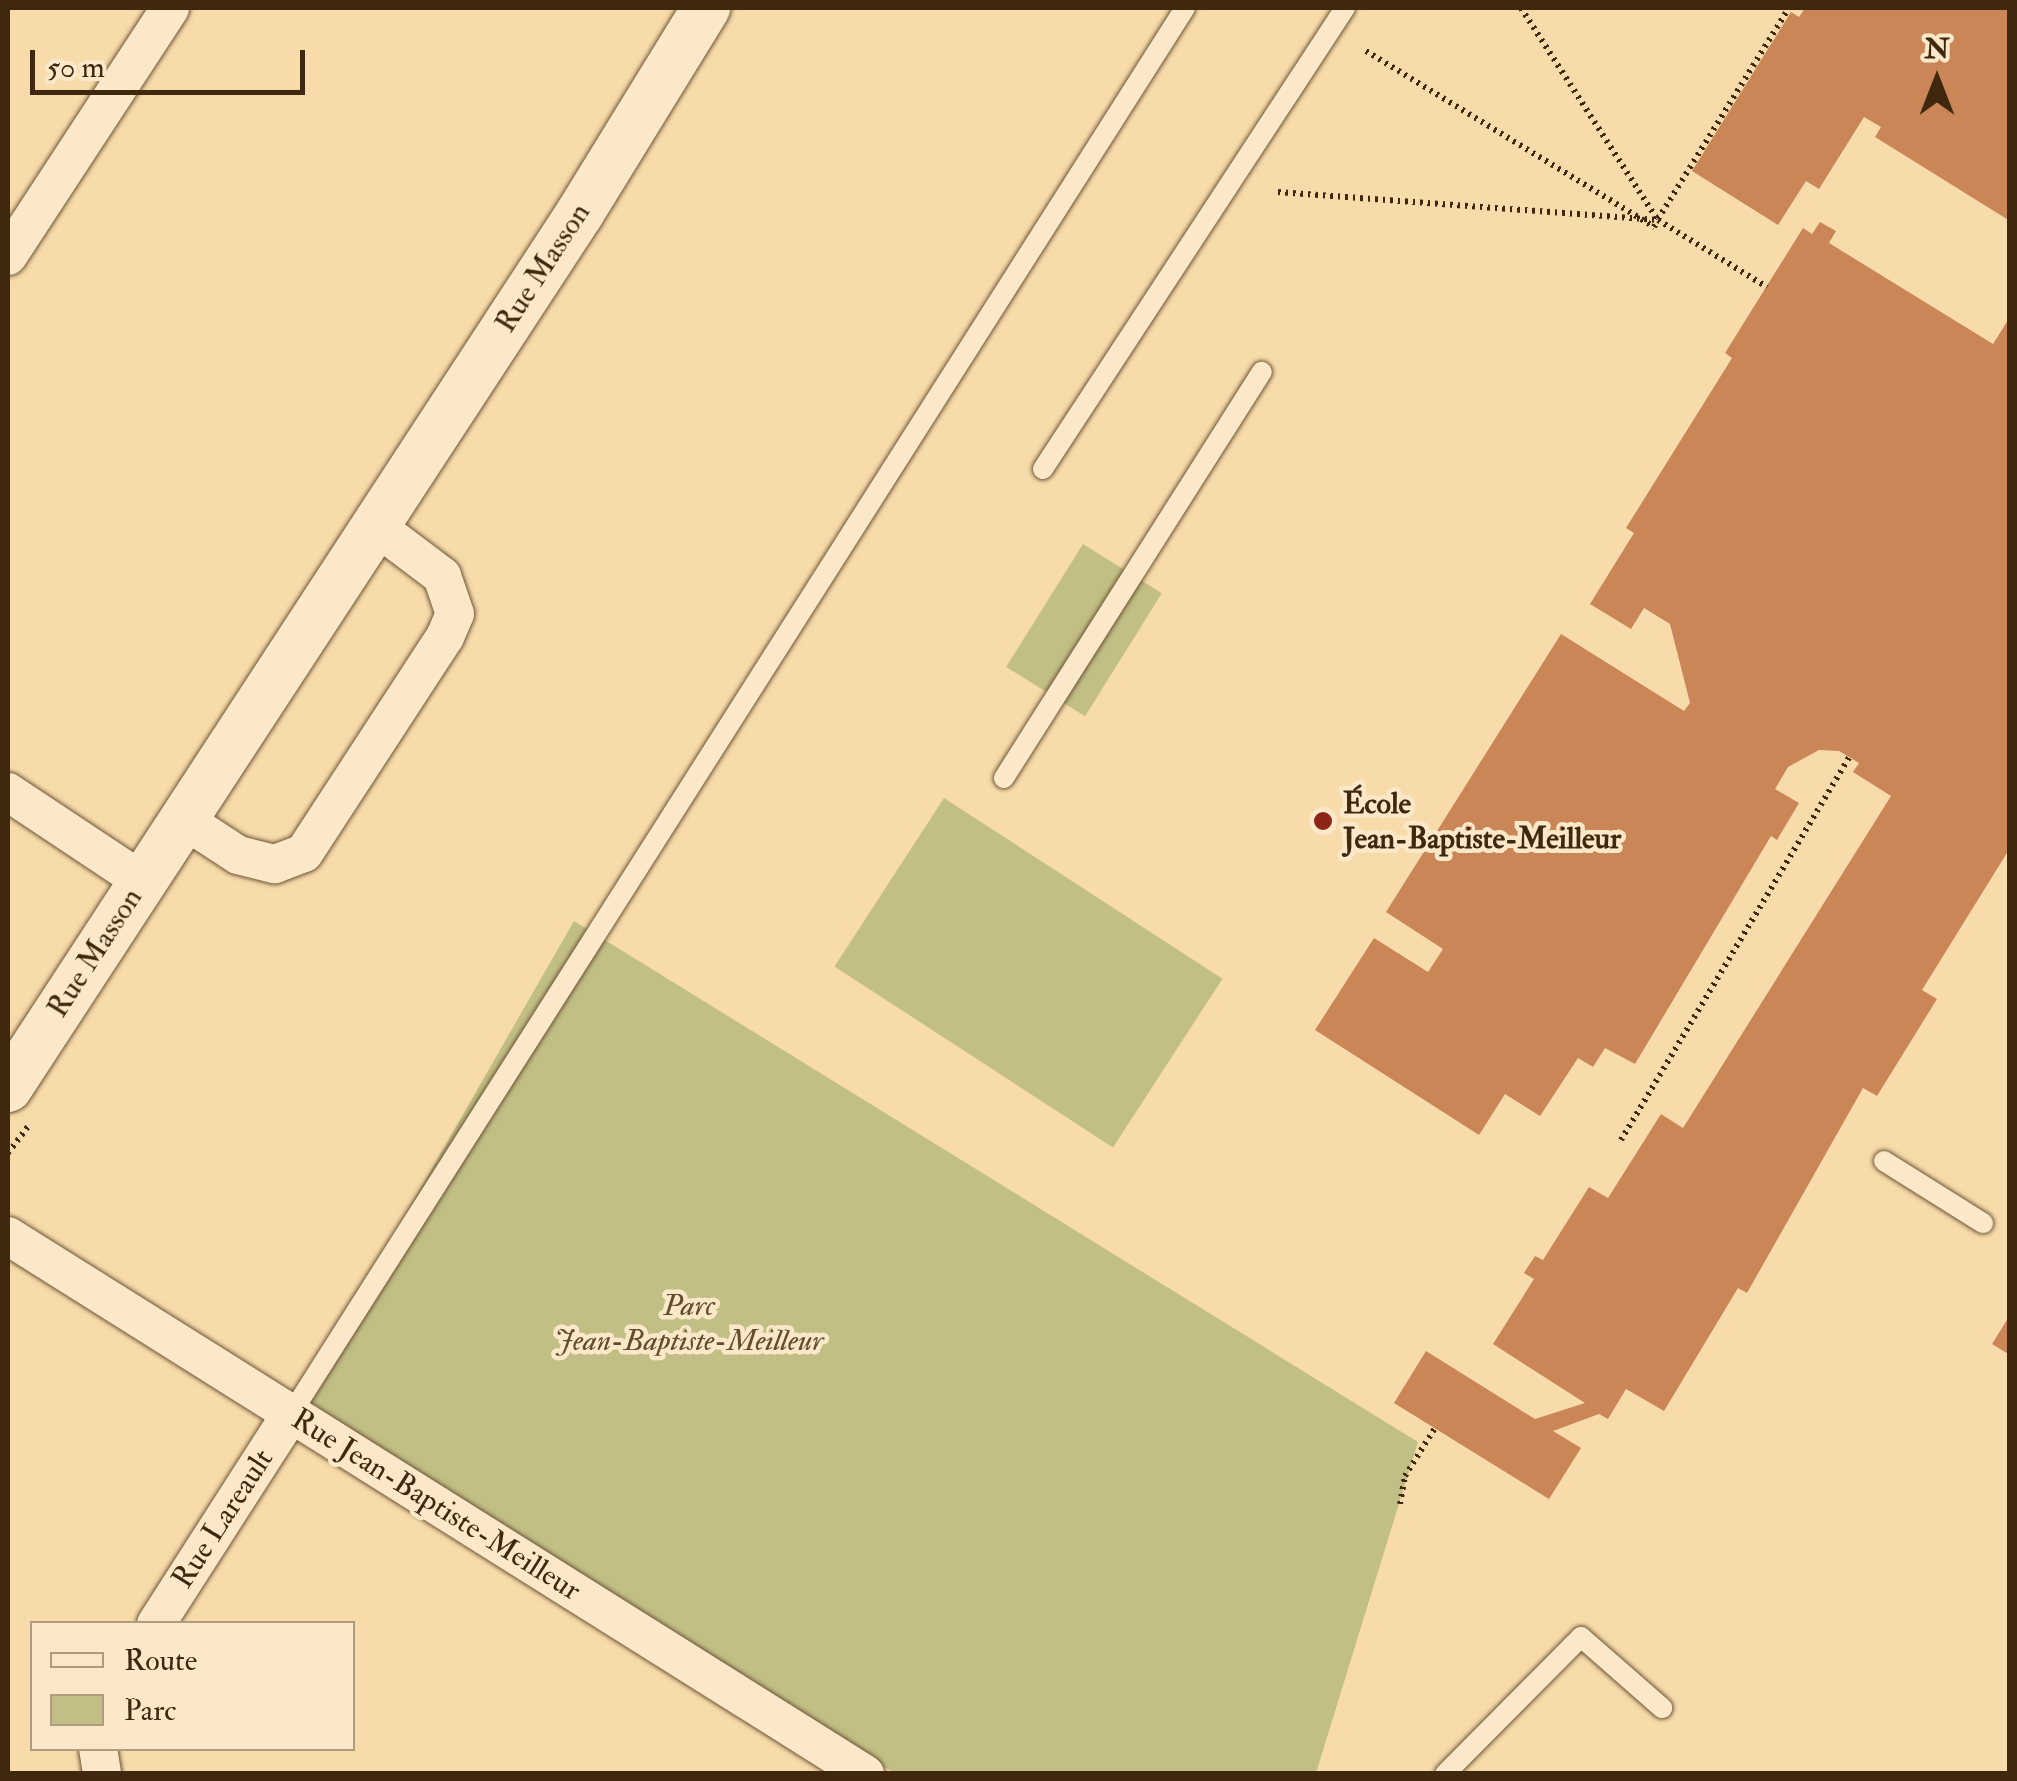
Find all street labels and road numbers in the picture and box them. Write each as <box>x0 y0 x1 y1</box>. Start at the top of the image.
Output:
street label: Rue Masson <box>488 196 598 340</box>
street label: Rue Masson <box>40 881 150 1025</box>
street label: Rue Jean-Baptiste-Meilleur <box>285 1401 587 1609</box>
street label: Rue Lareault <box>165 1443 281 1595</box>

